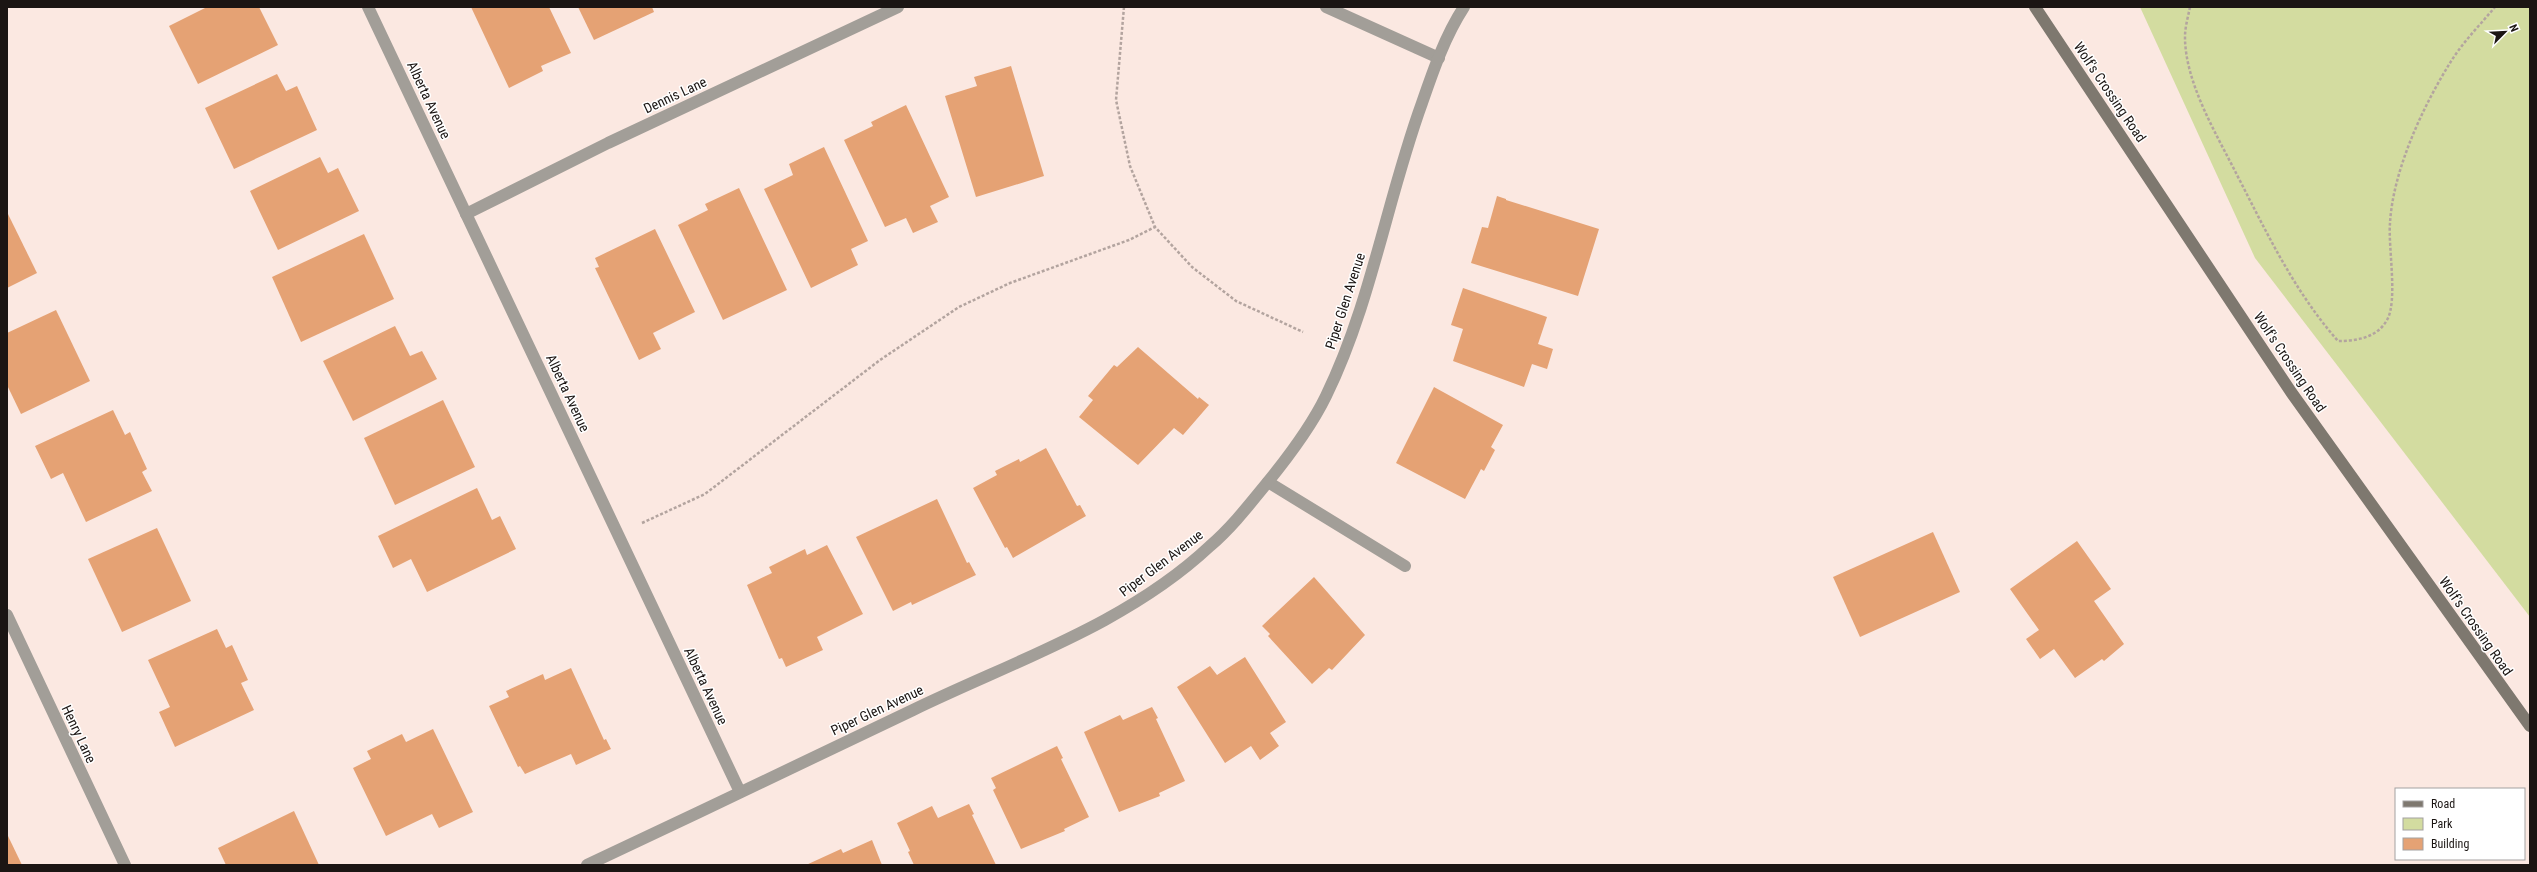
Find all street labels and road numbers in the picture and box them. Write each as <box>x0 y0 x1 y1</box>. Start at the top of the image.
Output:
street label: Wolf's Crossing Road <box>2071 39 2149 145</box>
street label: Alberta Avenue <box>404 59 454 142</box>
street label: Dennis Lane <box>641 73 709 117</box>
street label: Piper Glen Avenue <box>1322 250 1368 351</box>
street label: Wolf's Crossing Road <box>2251 309 2329 415</box>
street label: Alberta Avenue <box>543 352 593 435</box>
street label: Piper Glen Avenue <box>1116 526 1206 600</box>
street label: Wolf's Crossing Road <box>2436 574 2516 678</box>
street label: Alberta Avenue <box>681 645 731 728</box>
street label: Piper Glen Avenue <box>828 681 926 738</box>
street label: Henry Lane <box>59 702 100 766</box>

